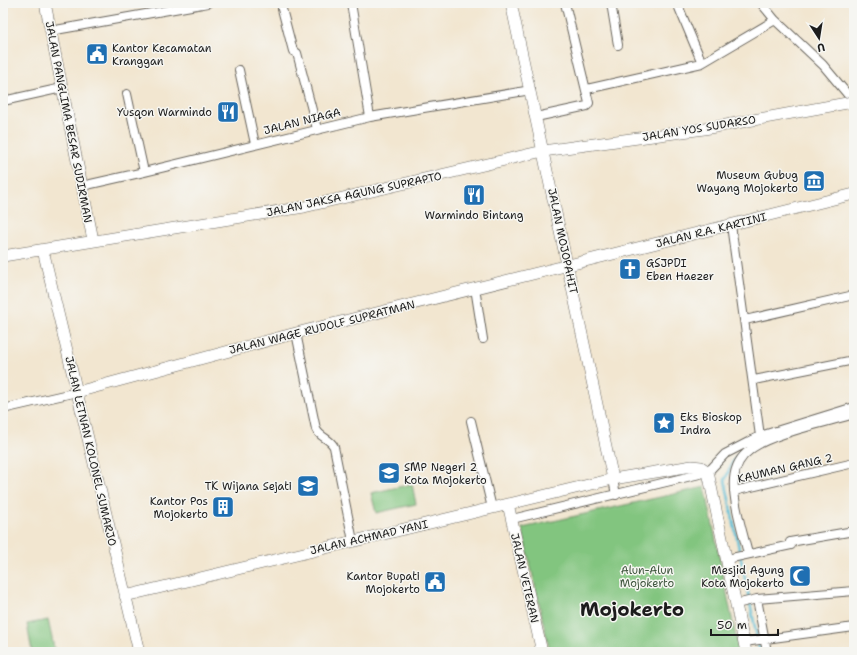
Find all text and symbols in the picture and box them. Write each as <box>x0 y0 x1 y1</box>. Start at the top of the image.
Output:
north arrow <box>799 18 839 58</box>
street label: JALAN PANGLIMA BESAR SUDIRMAN <box>42 20 95 224</box>
text: U <box>816 39 826 55</box>
public building icon: Kantor Kecamatan Kranggan <box>84 41 110 67</box>
place label: Kantor Kecamatan Kranggan <box>112 41 212 69</box>
restaurant icon: Yusqon Warmindo <box>215 99 241 125</box>
place label: Yusqon Warmindo <box>117 105 212 120</box>
street label: JALAN NIAGA <box>262 105 342 138</box>
street label: JALAN YOS SUDARSO <box>641 112 757 145</box>
place label: Museum Gubug Wayang Mojokerto <box>697 168 798 196</box>
museum icon: Museum Gubug Wayang Mojokerto <box>801 168 827 194</box>
street label: JALAN JAKSA AGUNG SUPRAPTO <box>265 169 443 220</box>
restaurant icon: Warmindo Bintang <box>461 182 487 208</box>
street label: JALAN MOJOPAHIT <box>544 187 581 296</box>
place label: Warmindo Bintang <box>425 208 524 223</box>
street label: JALAN R.A. KARTINI <box>654 209 768 252</box>
church icon: GSJPDI Eben Haezer <box>617 256 643 282</box>
place label: GSJPDI Eben Haezer <box>646 256 714 284</box>
street label: JALAN WAGE RUDOLF SUPRATMAN <box>228 297 417 358</box>
street label: JALAN LETNAN KOLONEL SUMARJO <box>61 355 120 548</box>
place icon: Eks Bioskop Indra <box>651 410 677 436</box>
place label: Eks Bioskop Indra <box>680 410 742 438</box>
street label: KAUMAN GANG 2 <box>736 450 834 487</box>
school or university icon: SMP Negeri 2 Kota Mojokerto <box>376 460 402 486</box>
place label: SMP Negeri 2 Kota Mojokerto <box>404 460 487 488</box>
school or university icon: TK Wijana Sejati <box>295 473 321 499</box>
place label: TK Wijana Sejati <box>205 479 292 494</box>
place label: Kantor Pos Mojokerto <box>150 494 208 522</box>
building icon: Kantor Pos Mojokerto <box>210 494 236 520</box>
street label: JALAN ACHMAD YANI <box>309 517 430 558</box>
street label: JALAN VETERAN <box>507 532 542 624</box>
park label: Alun-Alun Mojokerto <box>620 563 675 591</box>
place label: Mesjid Agung Kota Mojokerto <box>701 563 784 591</box>
mosque icon: Mesjid Agung Kota Mojokerto <box>787 563 813 589</box>
place label: Kantor Bupati Mojokerto <box>346 569 420 597</box>
public building icon: Kantor Bupati Mojokerto <box>422 569 448 595</box>
district label: Mojokerto <box>580 597 684 622</box>
scale bar <box>711 611 778 637</box>
text: 50 m <box>717 617 747 633</box>

